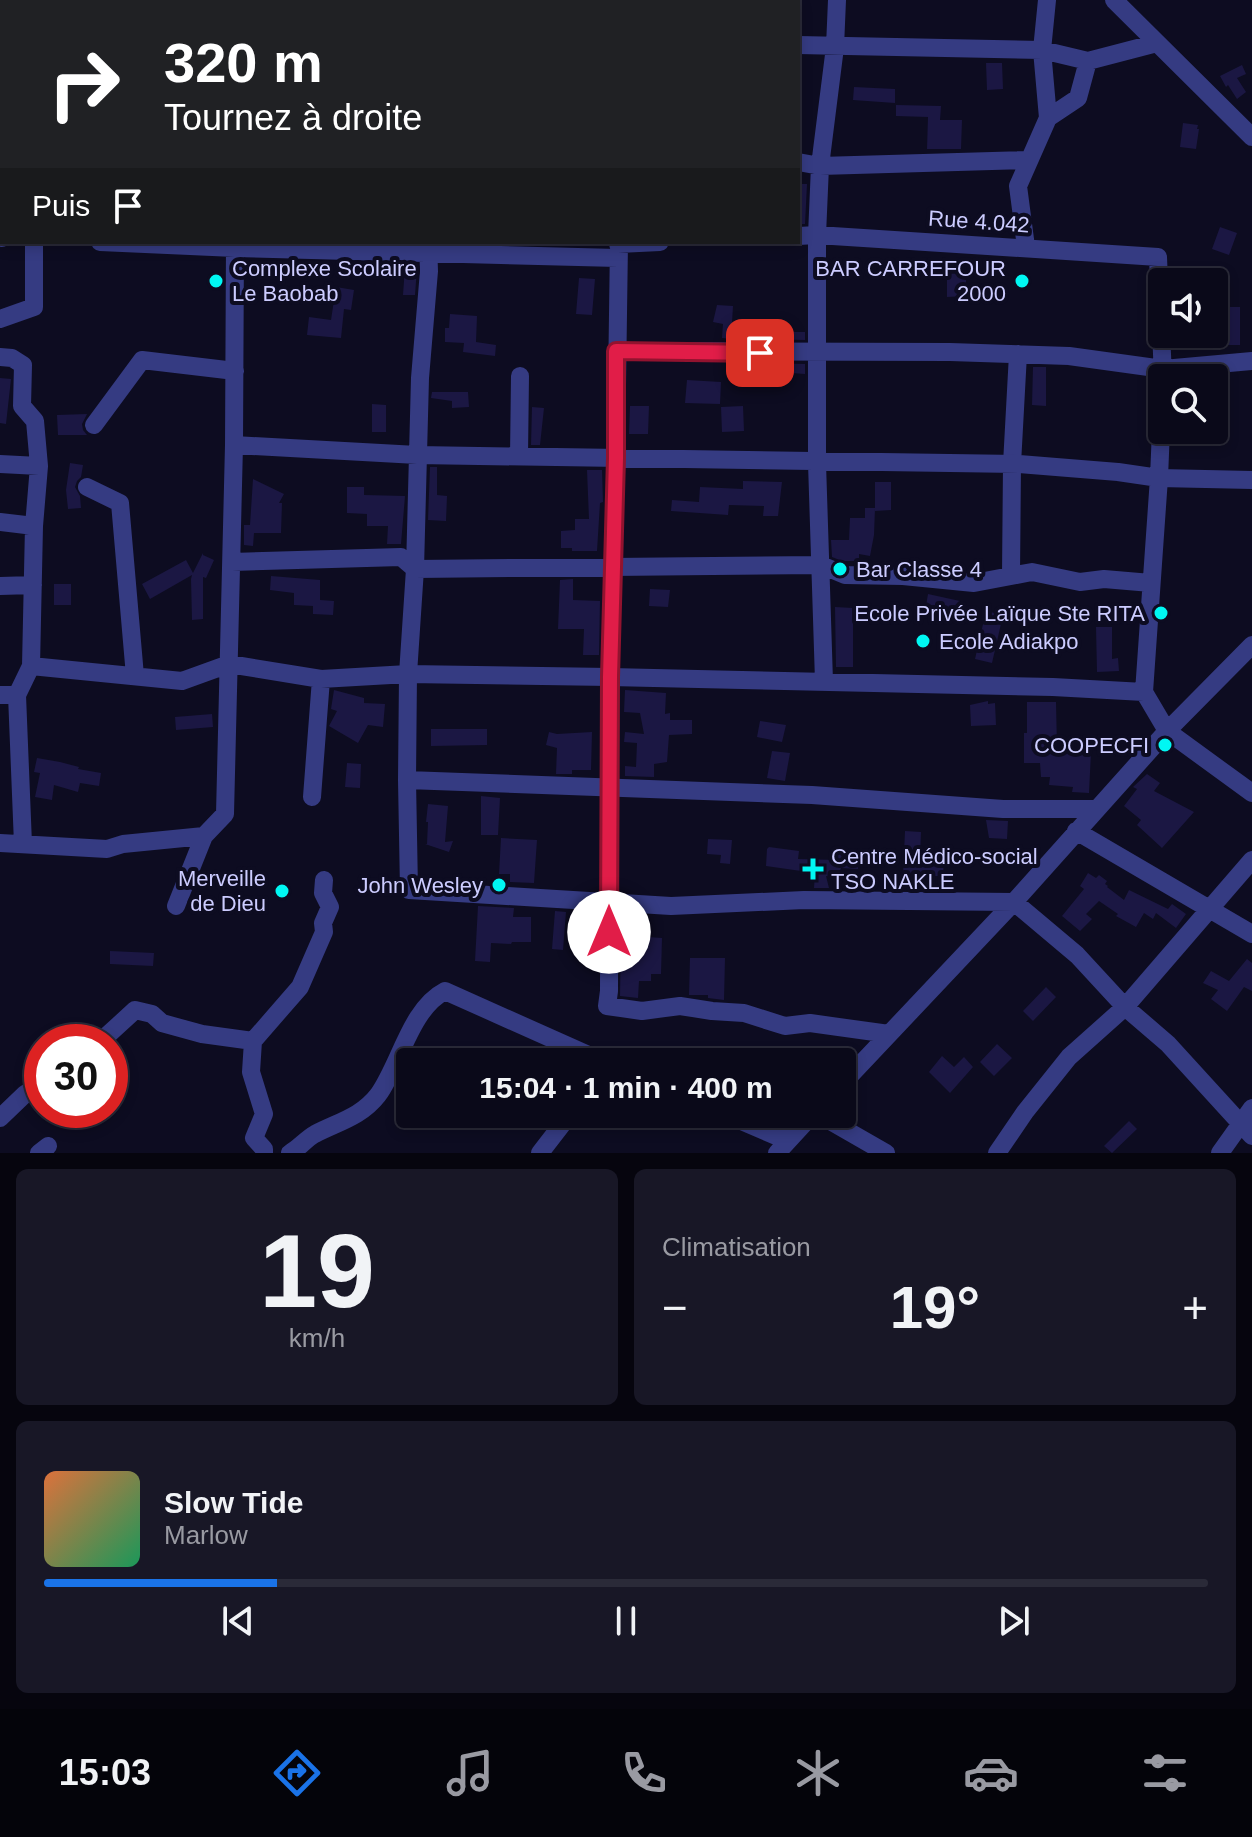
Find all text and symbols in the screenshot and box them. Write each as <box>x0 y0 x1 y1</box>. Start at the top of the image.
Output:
text: 320 m <box>164 31 323 94</box>
icon: right <box>32 32 136 136</box>
text: Tournez à droite <box>164 97 422 138</box>
icon: arrive <box>106 184 150 228</box>
text: Puis <box>32 189 90 222</box>
street label: Rue 4.042 <box>927 205 1030 238</box>
place label: Complexe Scolaire Le Baobab <box>232 256 417 306</box>
place label: BAR CARREFOUR 2000 <box>815 256 1006 306</box>
map controls <box>1148 268 1228 444</box>
button: sound <box>1148 268 1228 348</box>
marker: Complexe Scolaire Le Baobab <box>207 272 225 290</box>
marker: BAR CARREFOUR 2000 <box>1013 272 1031 290</box>
pin <box>726 319 794 387</box>
icon: arrive <box>738 331 782 375</box>
button: search <box>1148 364 1228 444</box>
place label: Bar Classe 4 <box>856 557 982 582</box>
marker: Bar Classe 4 <box>831 560 849 578</box>
place label: Ecole Privée Laïque Ste RITA <box>854 601 1145 626</box>
marker: Ecole Privée Laïque Ste RITA <box>1152 604 1170 622</box>
place label: Ecole Adiakpo <box>939 629 1078 654</box>
marker: Ecole Adiakpo <box>914 632 932 650</box>
place label: COOPECFI <box>1034 733 1149 758</box>
marker: COOPECFI <box>1156 736 1174 754</box>
place label: Centre Médico-social TSO NAKLE <box>831 844 1038 894</box>
marker: Centre Médico-social TSO NAKLE <box>802 858 824 880</box>
place label: Merveille de Dieu <box>178 866 266 916</box>
place label: John Wesley <box>357 873 483 898</box>
marker: John Wesley <box>490 876 508 894</box>
marker: Merveille de Dieu <box>273 882 291 900</box>
position arrow <box>567 890 651 974</box>
speed limit sign: 30 <box>24 1024 128 1128</box>
text: 15:04 · 1 min · 400 m <box>479 1071 773 1104</box>
text: 19 <box>259 1213 375 1329</box>
text: Climatisation <box>662 1232 811 1262</box>
text: 19° <box>890 1274 980 1341</box>
text: − <box>662 1283 688 1332</box>
text: + <box>1182 1283 1208 1332</box>
text: km/h <box>289 1323 345 1353</box>
text: Slow Tide <box>164 1486 303 1519</box>
text: Marlow <box>164 1520 248 1550</box>
icon: previous <box>216 1599 260 1643</box>
icon: pause <box>604 1599 648 1643</box>
icon: next <box>992 1599 1036 1643</box>
icon: directions <box>269 1745 325 1801</box>
icon: music <box>442 1745 498 1801</box>
icon: phone <box>616 1745 672 1801</box>
icon: climate <box>790 1745 846 1801</box>
icon: car <box>963 1745 1019 1801</box>
icon: filters <box>1137 1745 1193 1801</box>
text: 15:03 <box>59 1752 151 1793</box>

